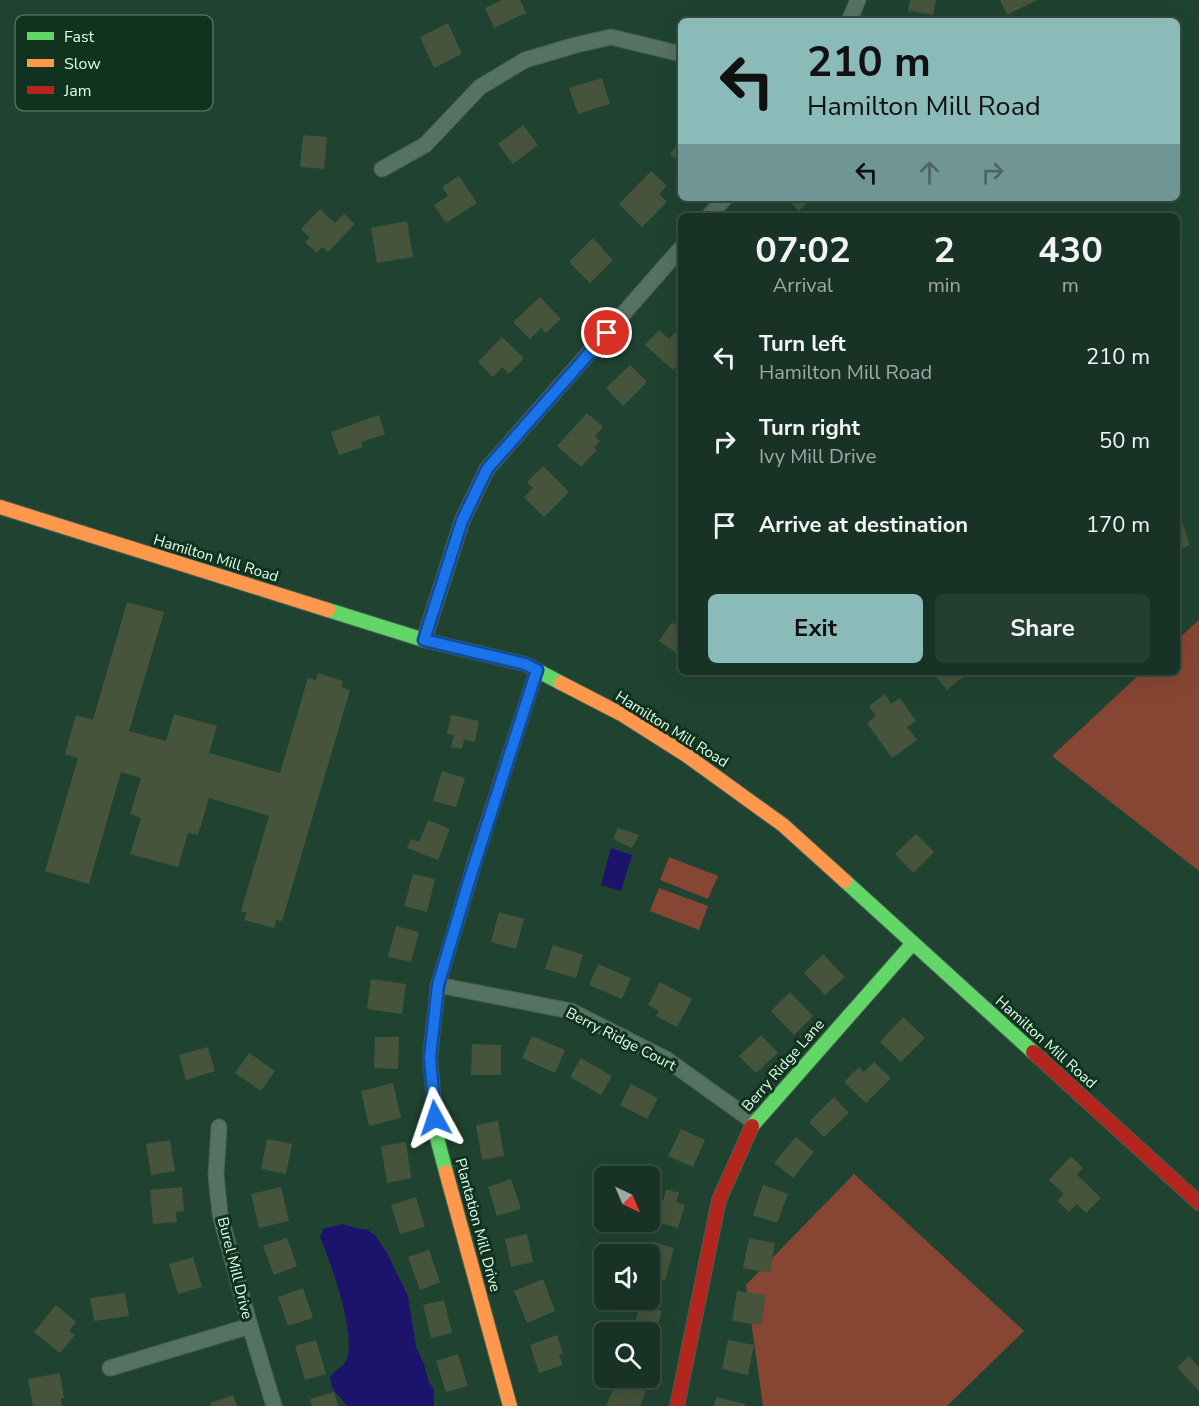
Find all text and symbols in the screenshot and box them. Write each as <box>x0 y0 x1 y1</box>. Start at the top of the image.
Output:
legend <box>15 15 213 111</box>
text: Fast <box>64 26 95 48</box>
text: 210 m <box>807 34 931 91</box>
icon: left <box>708 42 786 120</box>
text: Slow <box>64 53 101 75</box>
text: Jam <box>63 80 91 102</box>
text: Hamilton Mill Road <box>807 88 1041 125</box>
icon: left <box>850 156 883 189</box>
icon: ahead <box>913 156 946 189</box>
icon: right <box>976 156 1009 189</box>
text: 07:02 <box>755 226 851 275</box>
text: 2 <box>933 226 955 275</box>
text: 430 <box>1038 226 1103 275</box>
text: Arrival <box>773 272 833 299</box>
text: min <box>928 272 961 299</box>
text: m <box>1062 272 1079 299</box>
pin <box>581 307 632 358</box>
icon: arrive <box>590 316 623 349</box>
text: Turn left <box>759 329 846 359</box>
icon: left <box>708 341 741 374</box>
text: 210 m <box>1086 342 1150 372</box>
text: Hamilton Mill Road <box>759 359 932 386</box>
text: Turn right <box>759 413 860 443</box>
icon: right <box>708 425 741 458</box>
text: 50 m <box>1099 426 1150 456</box>
text: Ivy Mill Drive <box>759 443 876 470</box>
icon: arrive <box>708 509 741 542</box>
text: Arrive at destination <box>759 510 968 540</box>
text: 170 m <box>1086 510 1150 540</box>
street label: Hamilton Mill Road <box>151 529 281 587</box>
button: Exit <box>708 594 923 663</box>
button: Share <box>935 594 1150 663</box>
street label: Hamilton Mill Road <box>612 686 732 772</box>
street label: Hamilton Mill Road <box>991 991 1101 1093</box>
street label: Berry Ridge Court <box>563 1003 680 1076</box>
street label: Berry Ridge Lane <box>737 1015 829 1115</box>
position arrow <box>403 1086 467 1150</box>
street label: Plantation Mill Drive <box>451 1156 505 1294</box>
north arrow <box>594 1166 660 1232</box>
map controls <box>594 1166 660 1388</box>
street label: Burel Mill Drive <box>213 1215 257 1321</box>
button: sound <box>594 1244 660 1310</box>
button: search <box>594 1322 660 1388</box>

